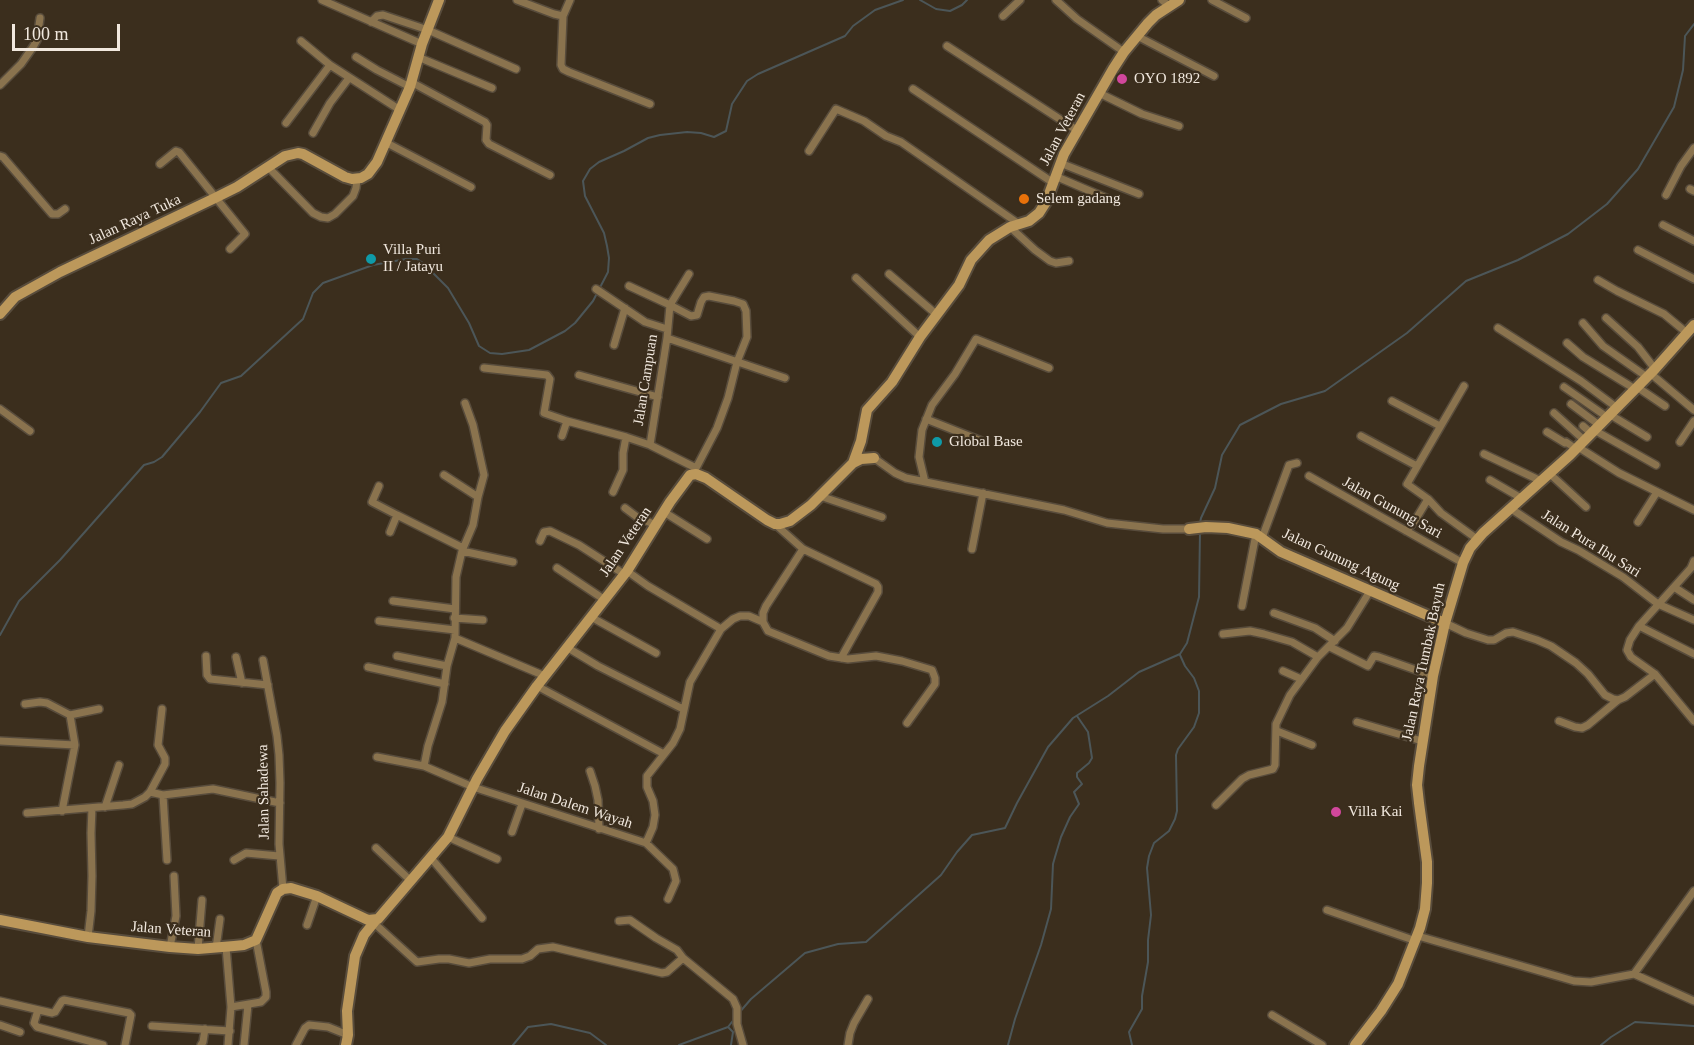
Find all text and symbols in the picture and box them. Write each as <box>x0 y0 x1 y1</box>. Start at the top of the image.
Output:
scale bar <box>15 12 123 50</box>
text: 100 m <box>23 24 69 44</box>
place label: OYO 1892 <box>1134 70 1200 88</box>
marker: OYO 1892 <box>1115 72 1129 86</box>
street label: Jalan Veteran <box>1036 89 1090 169</box>
place label: Selem gadang <box>1036 190 1121 208</box>
street label: Jalan Raya Tuka <box>86 191 184 249</box>
marker: Selem gadang <box>1017 192 1031 206</box>
place label: Villa Puri II / Jatayu <box>383 241 443 276</box>
marker: Villa Puri II / Jatayu <box>364 252 378 266</box>
street label: Jalan Campuan <box>630 333 662 427</box>
place label: Global Base <box>949 433 1023 451</box>
marker: Global Base <box>930 435 944 449</box>
street label: Jalan Gunung Sari <box>1339 473 1445 543</box>
street label: Jalan Veteran <box>596 504 656 580</box>
street label: Jalan Pura Ibu Sari <box>1538 506 1644 582</box>
street label: Jalan Gunung Agung <box>1279 525 1403 595</box>
street label: Jalan Raya Tumbak Bayuh <box>1398 581 1450 743</box>
street label: Jalan Sahadewa <box>254 744 274 840</box>
street label: Jalan Dalem Wayah <box>515 779 635 833</box>
place label: Villa Kai <box>1348 803 1402 821</box>
marker: Villa Kai <box>1329 805 1343 819</box>
street label: Jalan Veteran <box>130 918 212 942</box>

